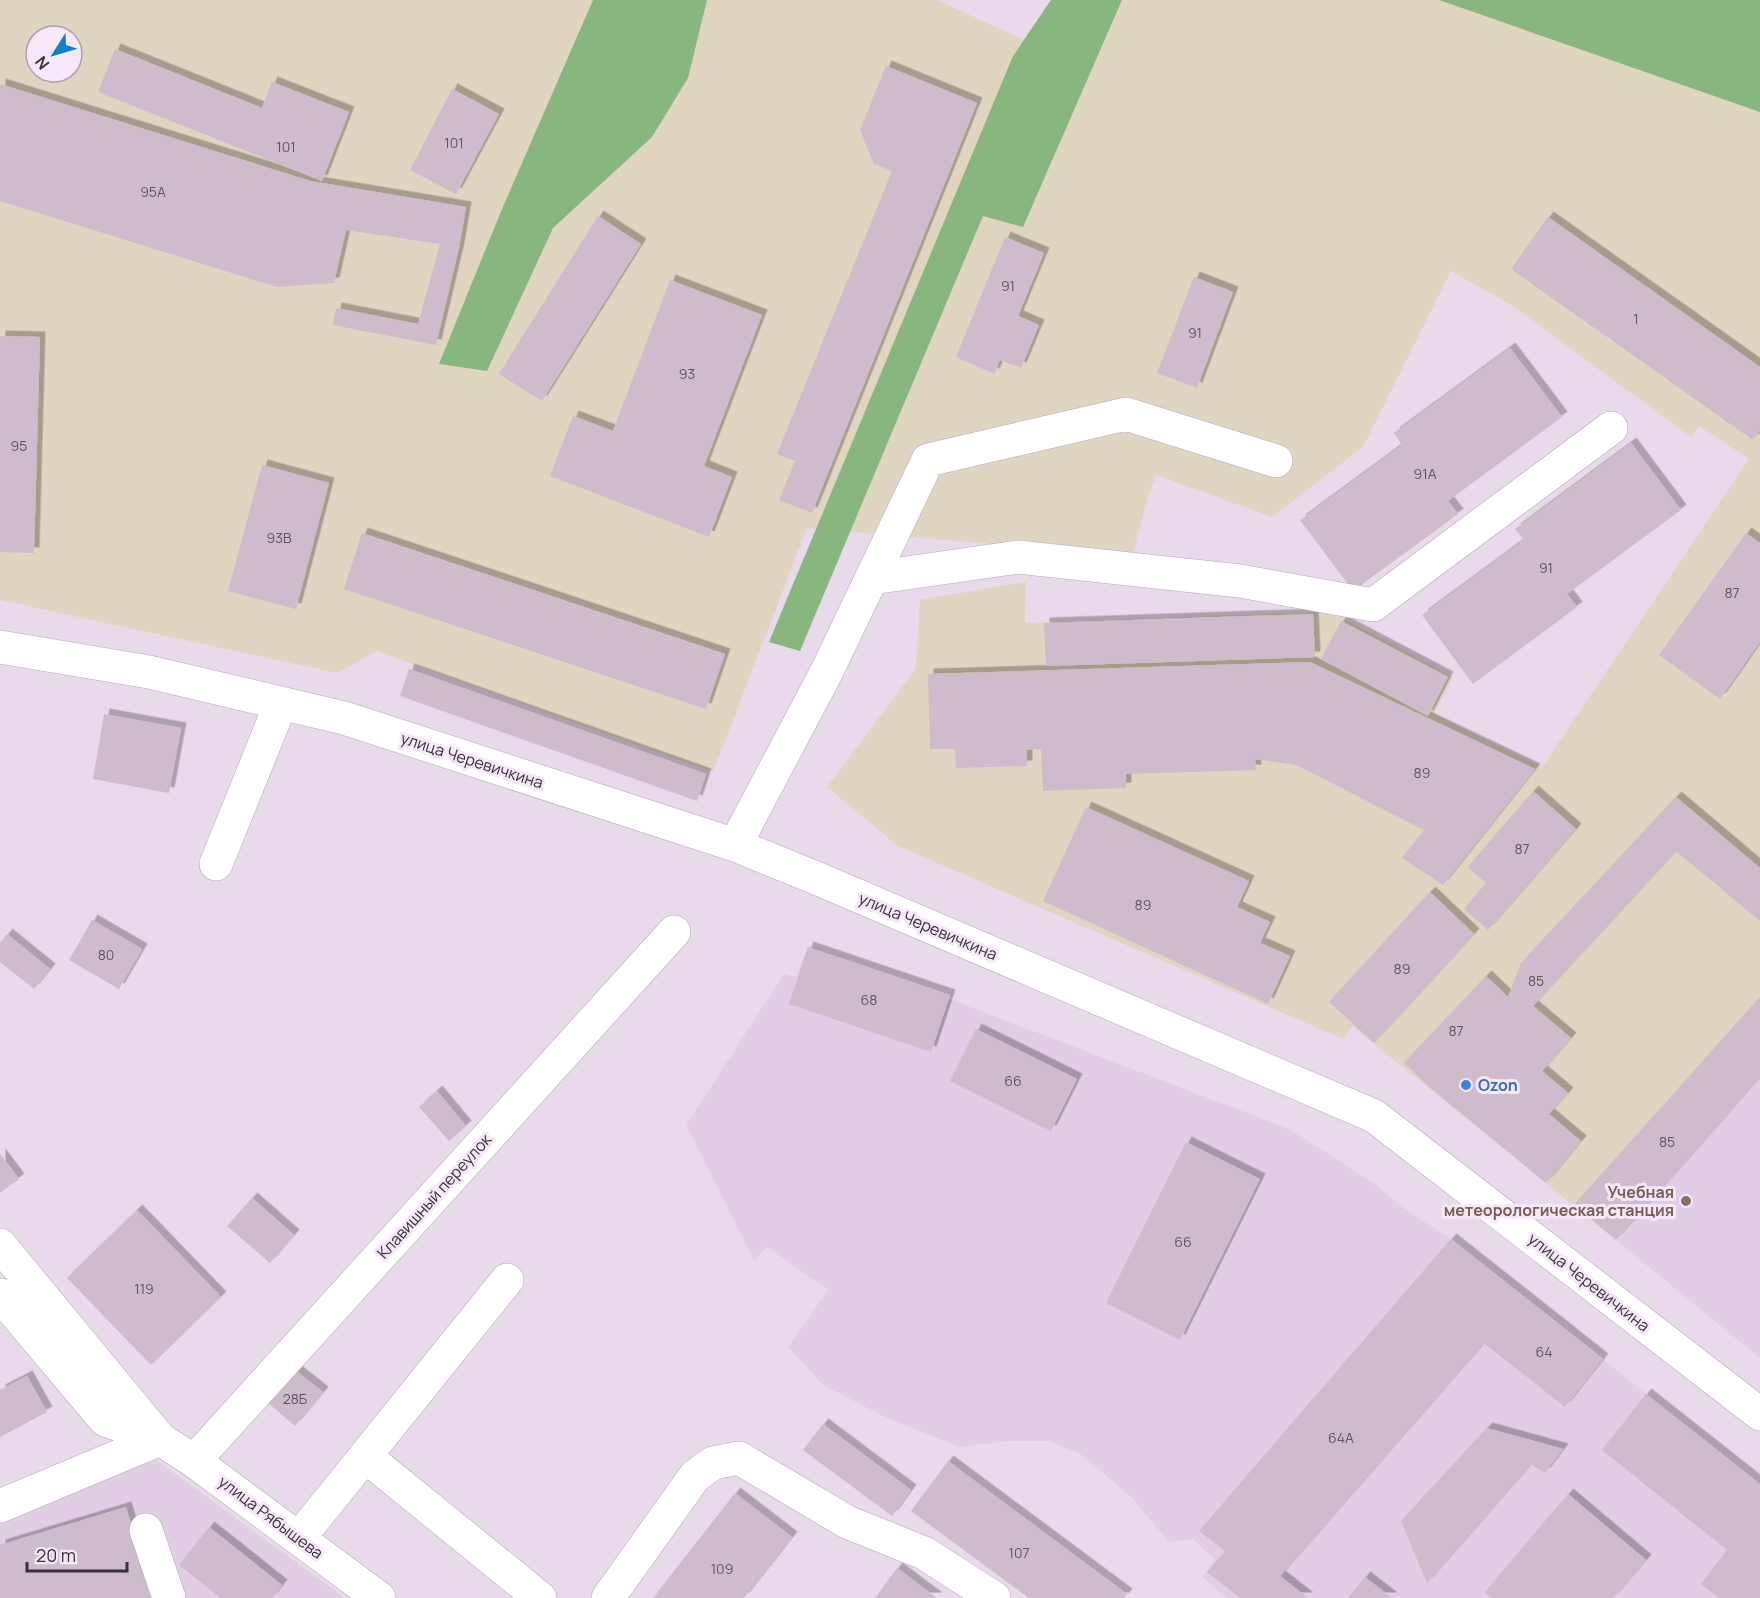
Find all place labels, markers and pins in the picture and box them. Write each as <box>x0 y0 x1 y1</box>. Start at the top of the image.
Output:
place label: Ozon <box>1478 1074 1518 1096</box>
marker: Ozon <box>1459 1078 1473 1092</box>
place label: Учебная метеорологическая станция <box>1444 1181 1674 1221</box>
marker: Учебная метеорологическая станция <box>1679 1194 1693 1208</box>

